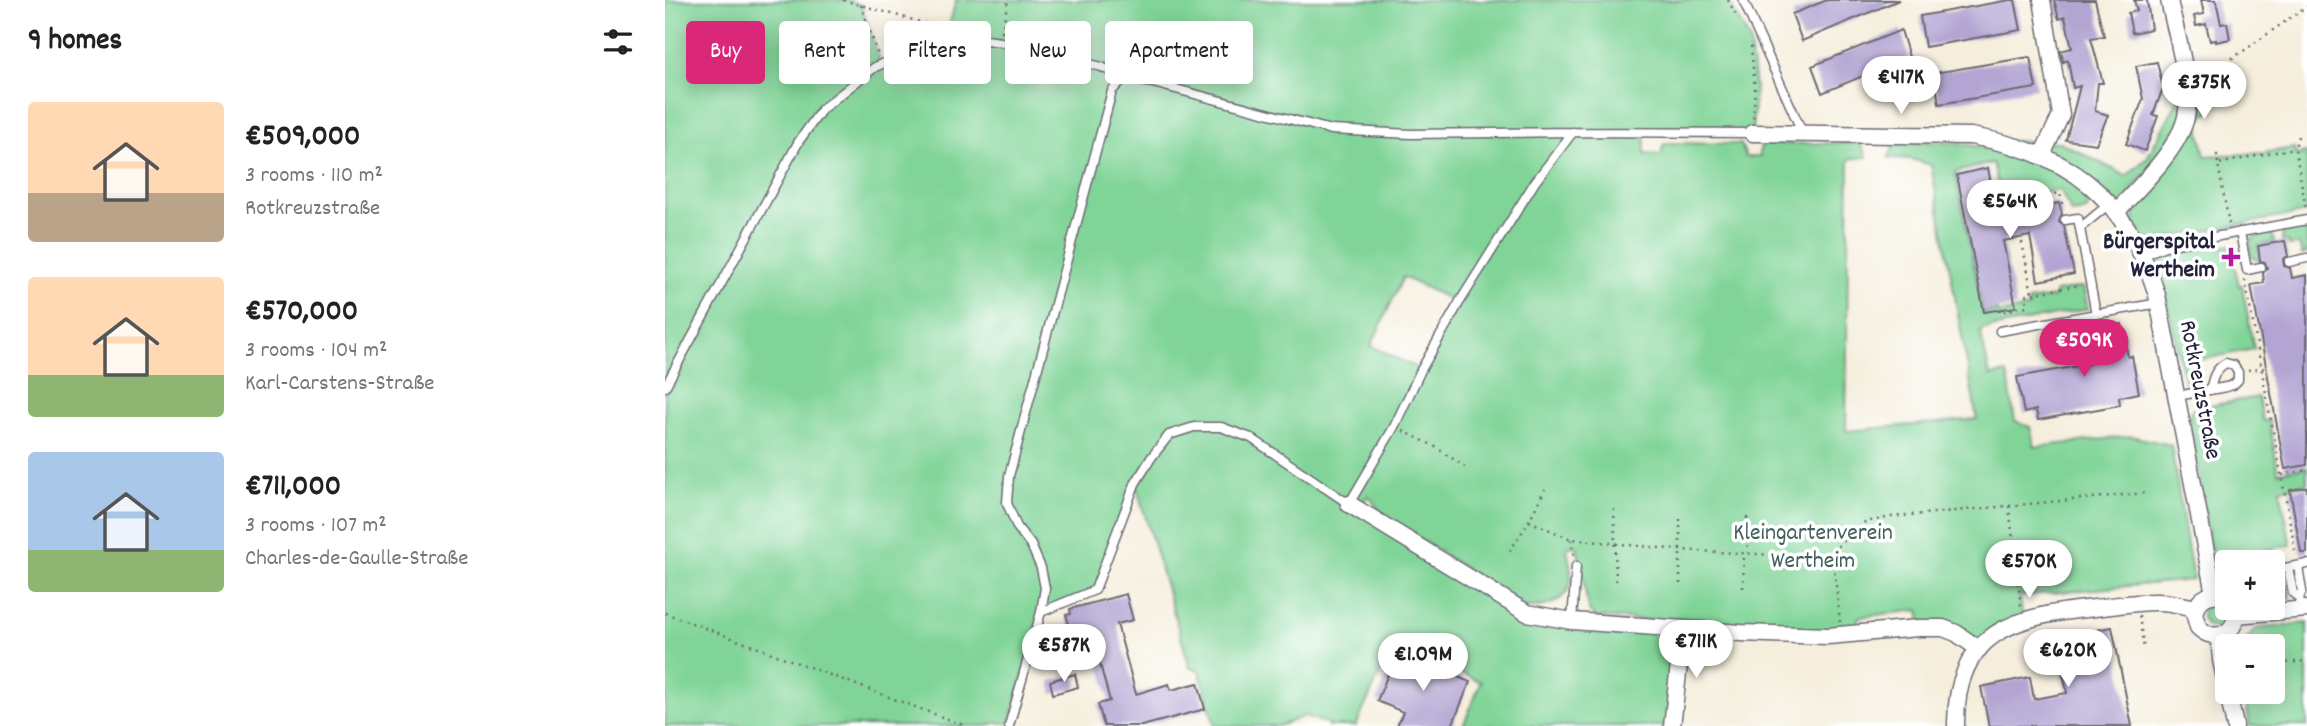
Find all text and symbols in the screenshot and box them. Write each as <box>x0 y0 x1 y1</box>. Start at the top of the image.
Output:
text: 9 homes <box>28 21 122 64</box>
chip: Buy <box>686 21 765 84</box>
chip: Rent <box>779 21 870 84</box>
chip: Filters <box>884 21 991 84</box>
chip: New <box>1005 21 1091 84</box>
chip: Apartment <box>1105 21 1253 84</box>
icon: filters <box>599 23 637 61</box>
pin: €417K <box>1852 57 1950 116</box>
pin: €375K <box>2155 61 2253 121</box>
text: €417K <box>1878 62 1924 95</box>
text: €375K <box>2177 67 2231 100</box>
text: €509,000 <box>245 117 360 160</box>
icon: home <box>84 130 168 214</box>
text: 3 rooms · 110 m² <box>245 160 383 193</box>
pin: €564K <box>1961 180 2059 240</box>
text: €564K <box>1983 186 2037 219</box>
text: Rotkreuzstraße <box>245 193 380 226</box>
place label: Bürgerspital Wertheim <box>2103 226 2215 288</box>
marker: Bürgerspital Wertheim <box>2221 247 2241 267</box>
text: €570,000 <box>245 292 358 335</box>
icon: home <box>84 305 168 389</box>
street label: Rotkreuzstraße <box>2169 318 2229 462</box>
pin: €509K <box>2035 320 2133 379</box>
text: €509K <box>2055 325 2113 358</box>
text: 3 rooms · 104 m² <box>245 335 387 368</box>
text: Karl-Carstens-Straße <box>245 368 434 401</box>
text: €711,000 <box>245 467 341 510</box>
icon: home <box>84 480 168 564</box>
text: 3 rooms · 107 m² <box>245 510 387 543</box>
park label: Kleingartenverein Wertheim <box>1733 517 1893 579</box>
pin: €570K <box>1980 540 2078 600</box>
text: Charles-de-Gaulle-Straße <box>245 543 468 576</box>
text: €570K <box>2001 546 2057 579</box>
map controls <box>2215 550 2285 704</box>
button: + <box>2215 550 2285 620</box>
pin: €711K <box>1647 620 1745 680</box>
pin: €587K <box>1015 624 1113 684</box>
text: €711K <box>1675 626 1717 659</box>
text: €587K <box>1038 630 1090 663</box>
pin: €620K <box>2019 630 2117 689</box>
pin: €1.09M <box>1366 634 1480 693</box>
button: − <box>2215 634 2285 704</box>
text: €620K <box>2039 635 2097 668</box>
text: €1.09M <box>1394 639 1452 672</box>

